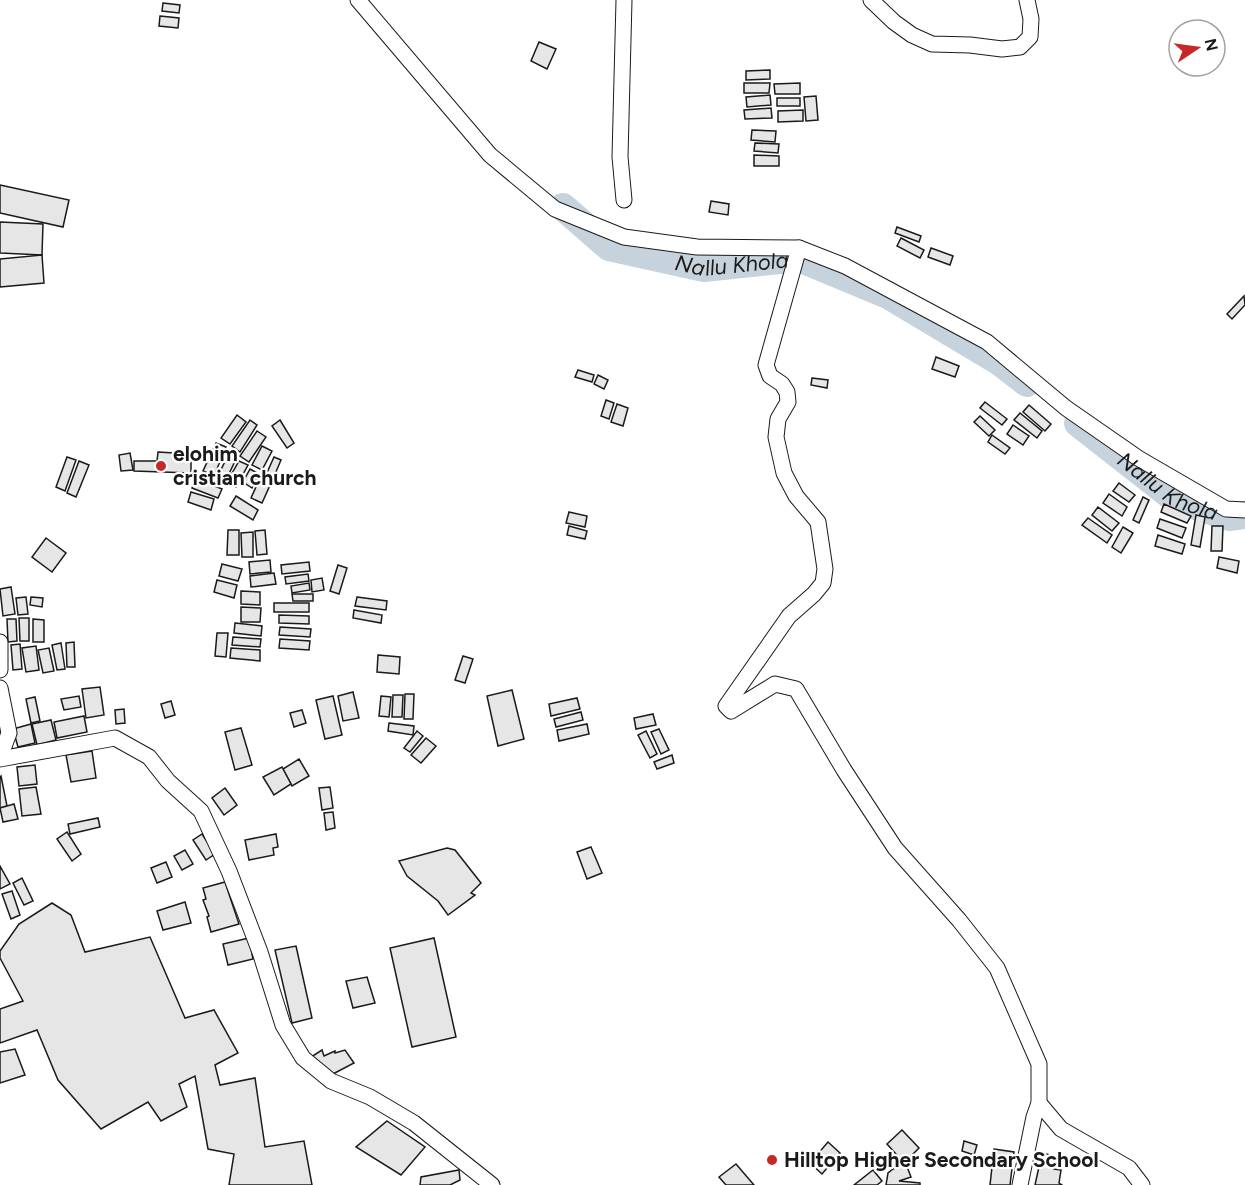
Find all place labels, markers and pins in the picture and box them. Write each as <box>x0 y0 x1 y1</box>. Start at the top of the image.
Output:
place label: elohim cristian church <box>173 441 317 490</box>
marker: elohim cristian church <box>154 459 168 473</box>
place label: Hilltop Higher Secondary School <box>784 1147 1099 1172</box>
marker: Hilltop Higher Secondary School <box>765 1153 779 1167</box>

